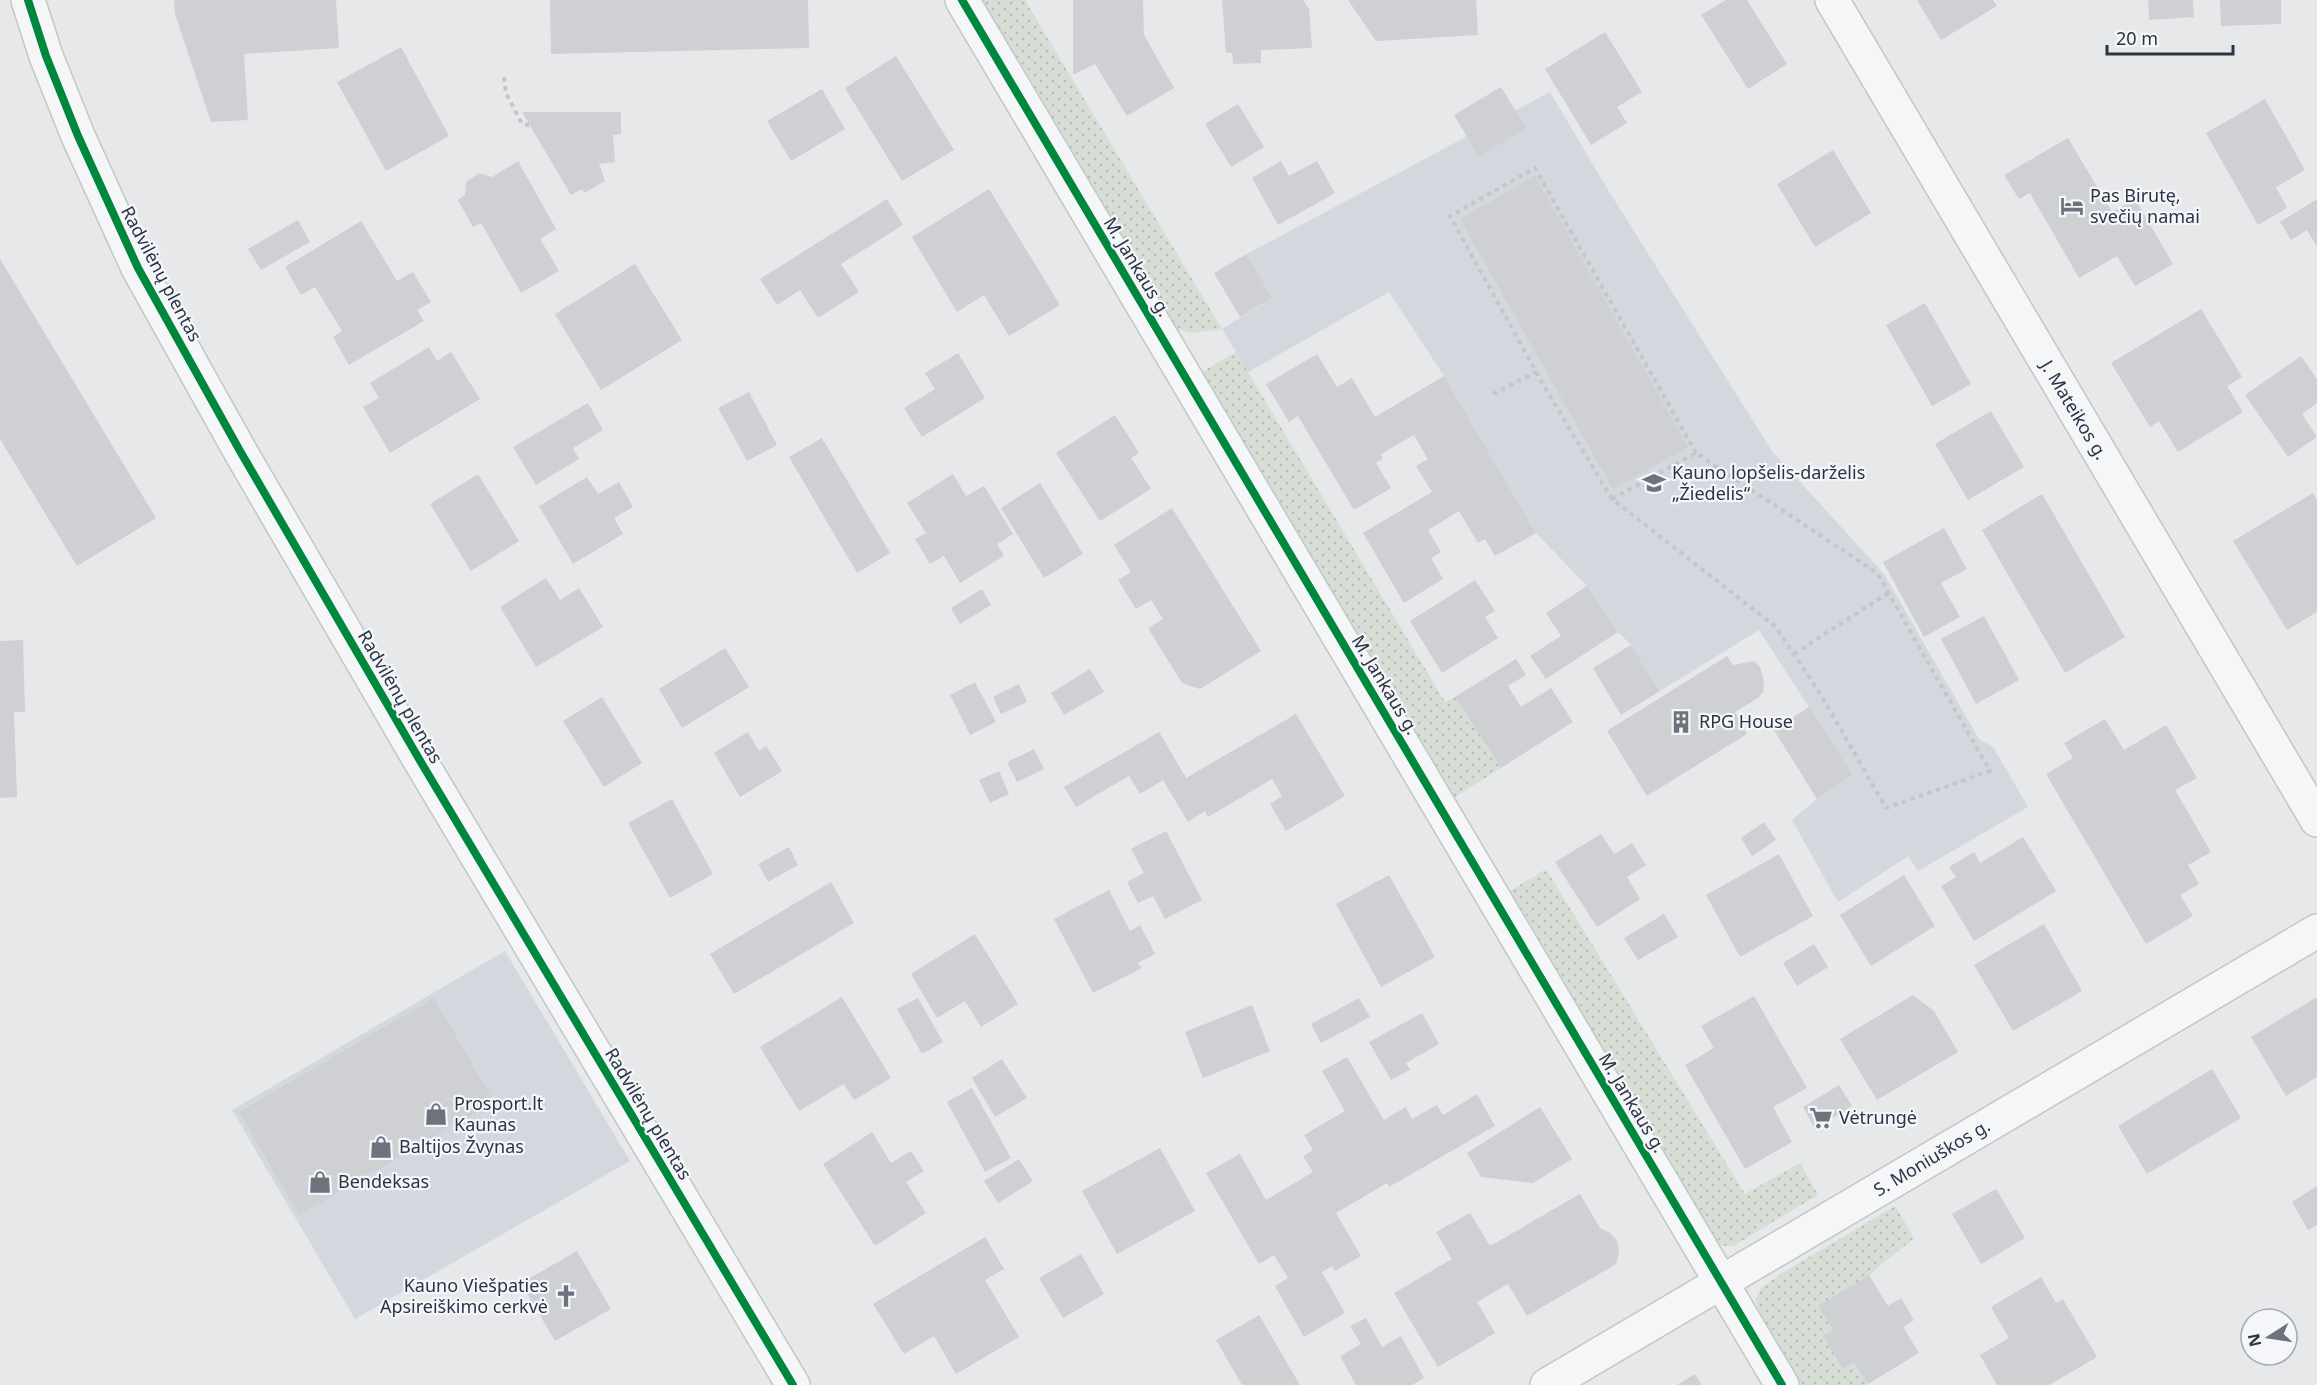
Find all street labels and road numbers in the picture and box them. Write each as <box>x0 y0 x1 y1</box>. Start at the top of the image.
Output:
street label: Radvilėnų plentas <box>116 202 208 345</box>
street label: M. Jankaus g. <box>1099 212 1177 321</box>
street label: J. Mateikos g. <box>2035 354 2114 464</box>
street label: Radvilėnų plentas <box>353 626 449 767</box>
street label: M. Jankaus g. <box>1347 630 1425 739</box>
street label: Radvilėnų plentas <box>600 1043 698 1184</box>
street label: M. Jankaus g. <box>1594 1048 1672 1157</box>
street label: S. Moniuškos g. <box>1869 1113 1994 1201</box>

